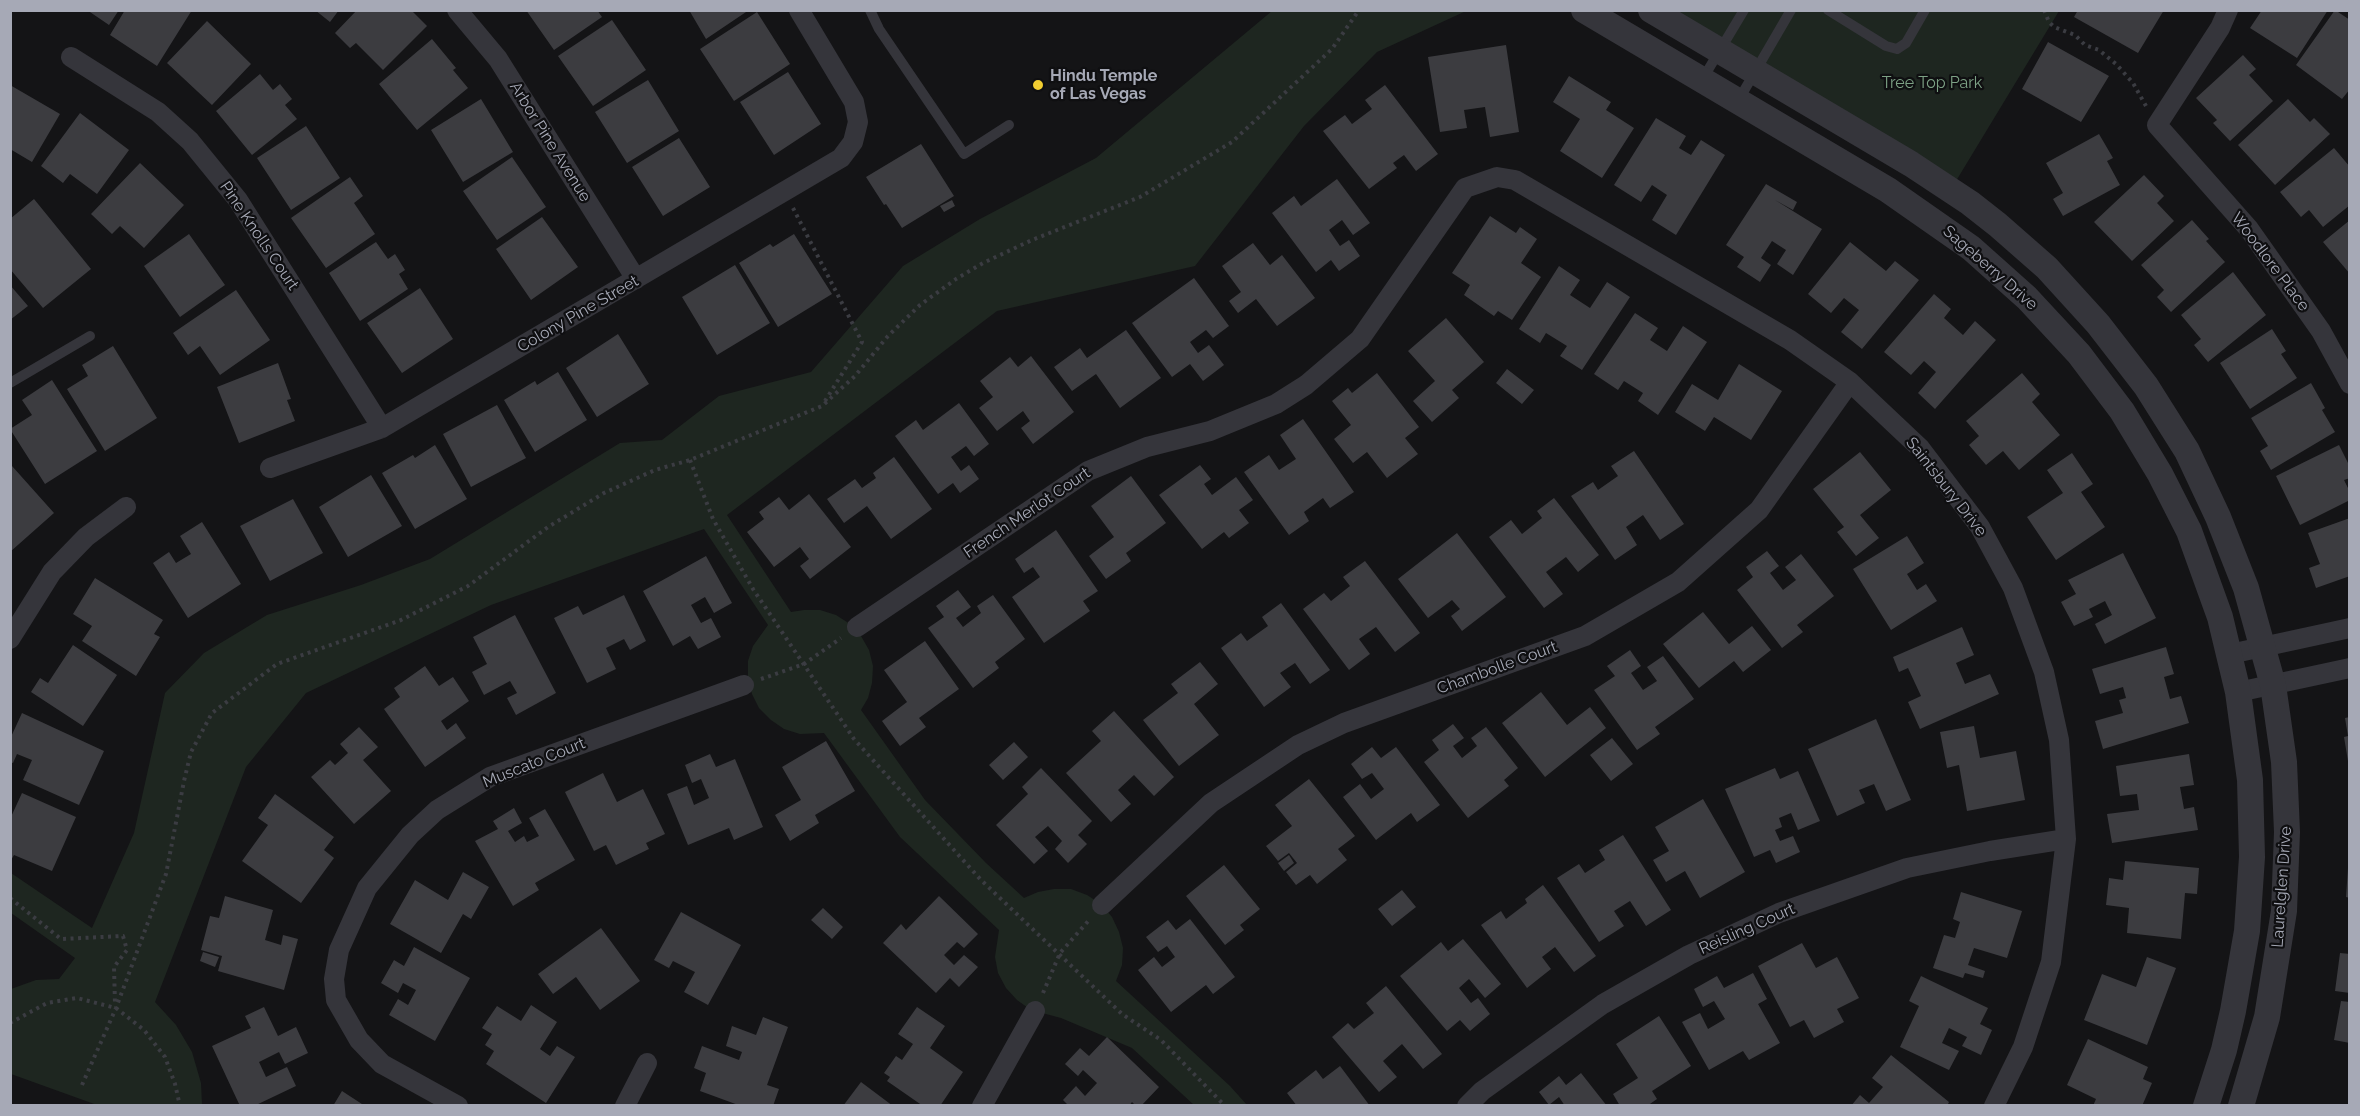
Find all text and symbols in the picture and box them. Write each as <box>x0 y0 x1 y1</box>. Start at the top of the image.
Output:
place label: Hindu Temple of Las Vegas <box>1050 66 1157 104</box>
park label: Tree Top Park <box>1882 73 1982 93</box>
street label: Arbor Pine Avenue <box>505 78 595 206</box>
marker: Hindu Temple of Las Vegas <box>1031 78 1045 92</box>
street label: Pine Knolls Court <box>216 178 302 294</box>
street label: Woodlore Place <box>2227 209 2313 315</box>
street label: Sageberry Drive <box>1939 222 2041 314</box>
street label: Colony Pine Street <box>514 271 642 357</box>
street label: Saintsbury Drive <box>1901 434 1991 540</box>
street label: French Merlot Court <box>960 464 1094 562</box>
street label: Chambolle Court <box>1434 637 1560 699</box>
street label: Muscato Court <box>480 734 588 792</box>
street label: Laurelglen Drive <box>2268 826 2296 948</box>
street label: Reisling Court <box>1696 899 1798 959</box>

